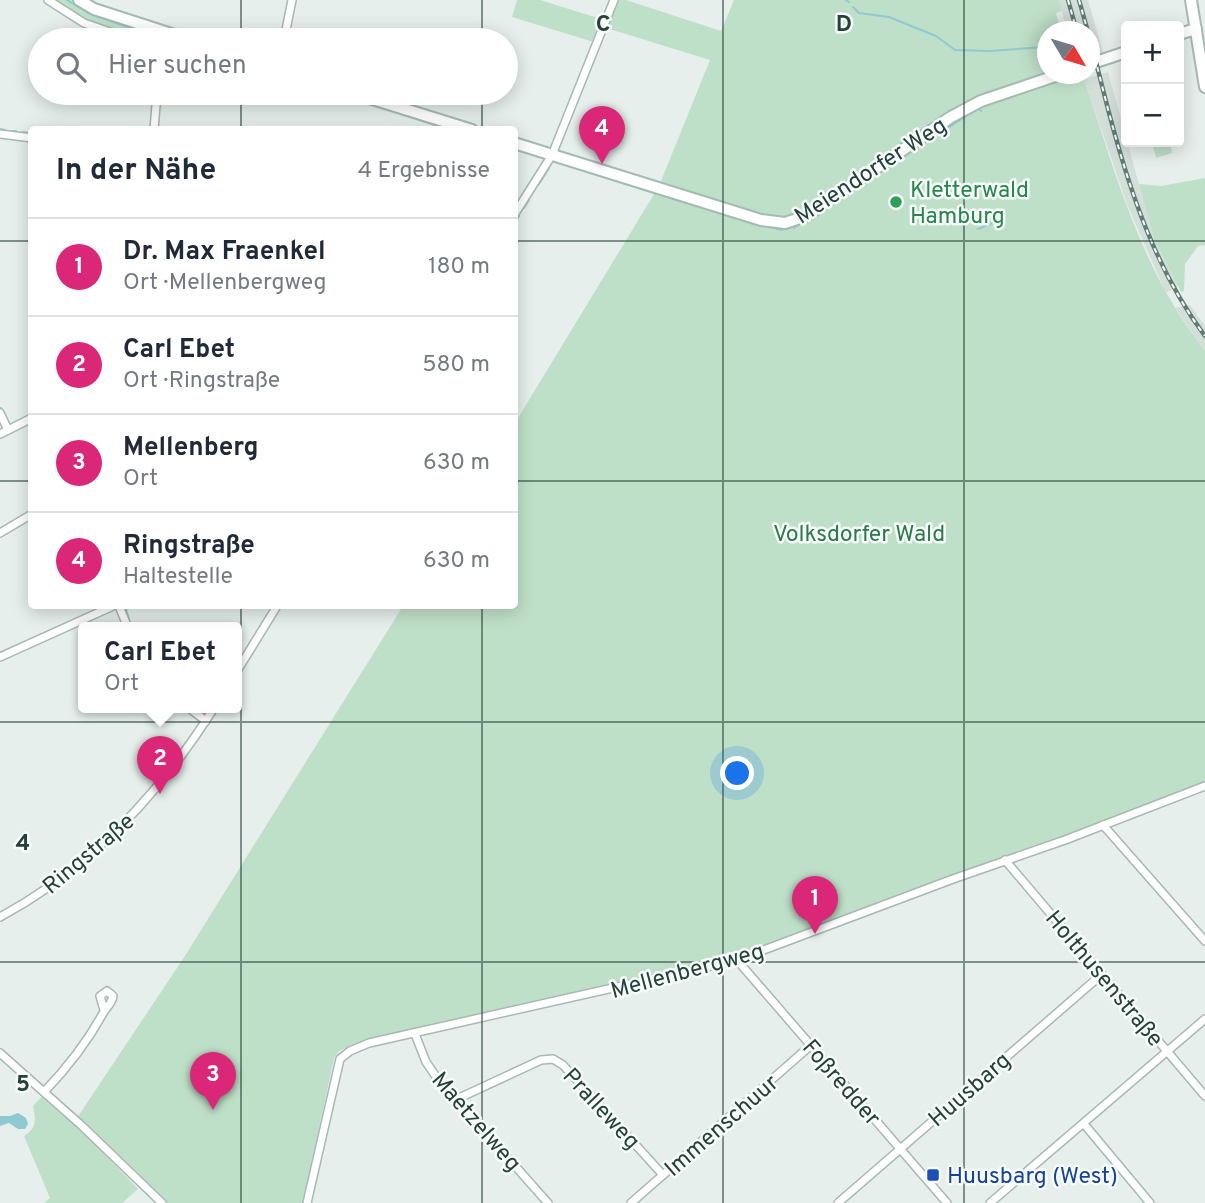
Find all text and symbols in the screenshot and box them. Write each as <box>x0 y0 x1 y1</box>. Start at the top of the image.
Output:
text: C <box>596 11 610 40</box>
text: D <box>836 11 852 40</box>
north arrow <box>1037 21 1100 84</box>
map controls <box>1121 21 1184 147</box>
button: + <box>1121 21 1184 84</box>
search box <box>28 28 518 105</box>
icon: search <box>52 48 90 86</box>
text: Hier suchen <box>108 50 247 83</box>
button: − <box>1121 84 1184 147</box>
pin: 4 <box>579 106 625 164</box>
street label: Meiendorfer Weg <box>790 112 953 232</box>
text: In der Nähe <box>56 153 216 190</box>
text: 4 Ergebnisse <box>358 157 490 186</box>
place label: Kletterwald Hamburg <box>910 177 1029 232</box>
marker: Kletterwald Hamburg <box>888 194 904 210</box>
text: Dr. Max Fraenkel <box>123 236 326 269</box>
text: 1 <box>74 253 84 282</box>
text: 180 m <box>428 253 490 282</box>
text: Ort · Mellenbergweg <box>123 269 326 298</box>
text: Carl Ebet <box>123 334 235 367</box>
text: 2 <box>72 351 86 380</box>
text: 580 m <box>422 351 490 380</box>
text: Ort · Ringstraße <box>123 367 280 396</box>
text: Mellenberg <box>123 432 259 465</box>
text: 3 <box>72 449 86 478</box>
text: 630 m <box>423 449 490 478</box>
text: Ort <box>123 465 158 494</box>
park label: Volksdorfer Wald <box>773 521 945 550</box>
text: Ringstraße <box>123 530 255 563</box>
text: 4 <box>72 547 86 576</box>
text: 630 m <box>423 547 490 576</box>
text: Haltestelle <box>123 563 233 592</box>
popup <box>78 622 242 713</box>
text: Carl Ebet <box>104 637 216 670</box>
text: Ort <box>104 670 139 699</box>
pin: 2 <box>137 736 183 794</box>
your location <box>720 756 754 790</box>
street label: Ringstraße <box>38 808 142 902</box>
text: 4 <box>16 830 30 859</box>
pin: 1 <box>792 876 838 934</box>
street label: Holthusenstraße <box>1038 905 1169 1054</box>
street label: Mellenbergweg <box>608 938 768 1007</box>
street label: Foßredder <box>795 1034 886 1133</box>
street label: Huusbarg <box>923 1047 1018 1135</box>
pin: 3 <box>190 1052 236 1110</box>
street label: Pralleweg <box>555 1063 645 1157</box>
street label: Maetzelweg <box>424 1067 526 1178</box>
street label: Immenschuur <box>660 1069 786 1184</box>
text: 5 <box>16 1071 30 1100</box>
place label: Huusbarg (West) <box>947 1163 1118 1192</box>
marker: Huusbarg (West) <box>925 1167 941 1183</box>

